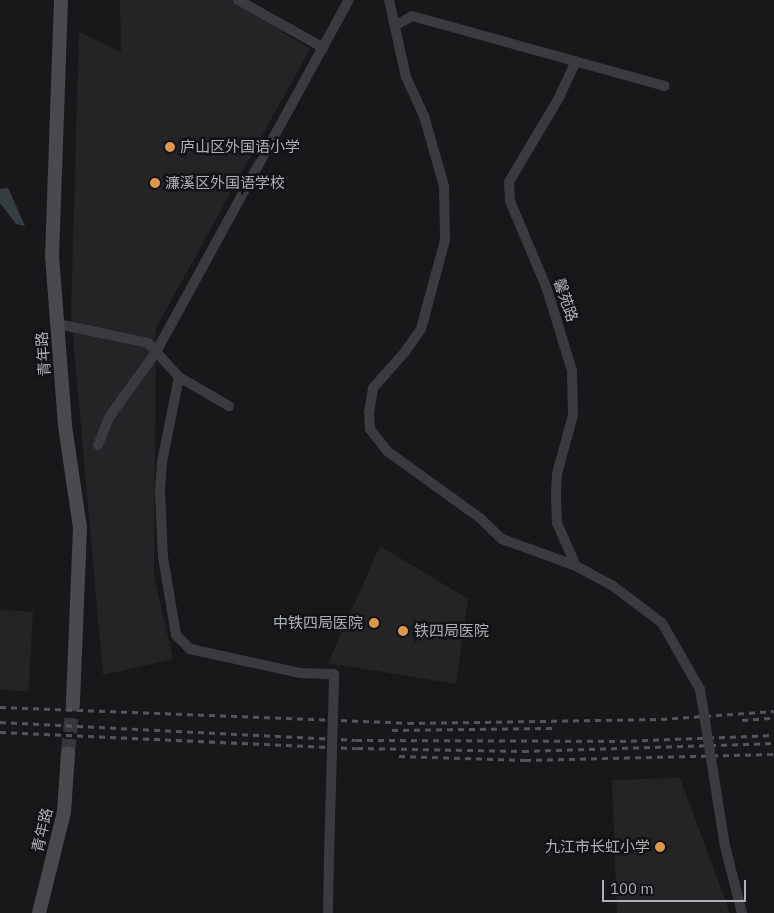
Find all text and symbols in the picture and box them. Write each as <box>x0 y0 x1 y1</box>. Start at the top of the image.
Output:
place label: 庐山区外国语小学 <box>180 138 300 156</box>
marker: 庐山区外国语小学 <box>164 141 176 153</box>
place label: 濂溪区外国语学校 <box>165 174 285 192</box>
marker: 濂溪区外国语学校 <box>149 177 161 189</box>
street label: 馨苑路 <box>550 276 582 324</box>
street label: 青年路 <box>32 331 54 377</box>
place label: 中铁四局医院 <box>273 614 363 632</box>
marker: 中铁四局医院 <box>367 616 381 630</box>
place label: 铁四局医院 <box>414 622 489 640</box>
marker: 铁四局医院 <box>396 624 410 638</box>
street label: 青年路 <box>28 806 56 854</box>
place label: 九江市长虹小学 <box>545 838 650 856</box>
marker: 九江市长虹小学 <box>654 841 666 853</box>
scale bar <box>604 870 748 902</box>
text: 100 m <box>610 879 654 898</box>

